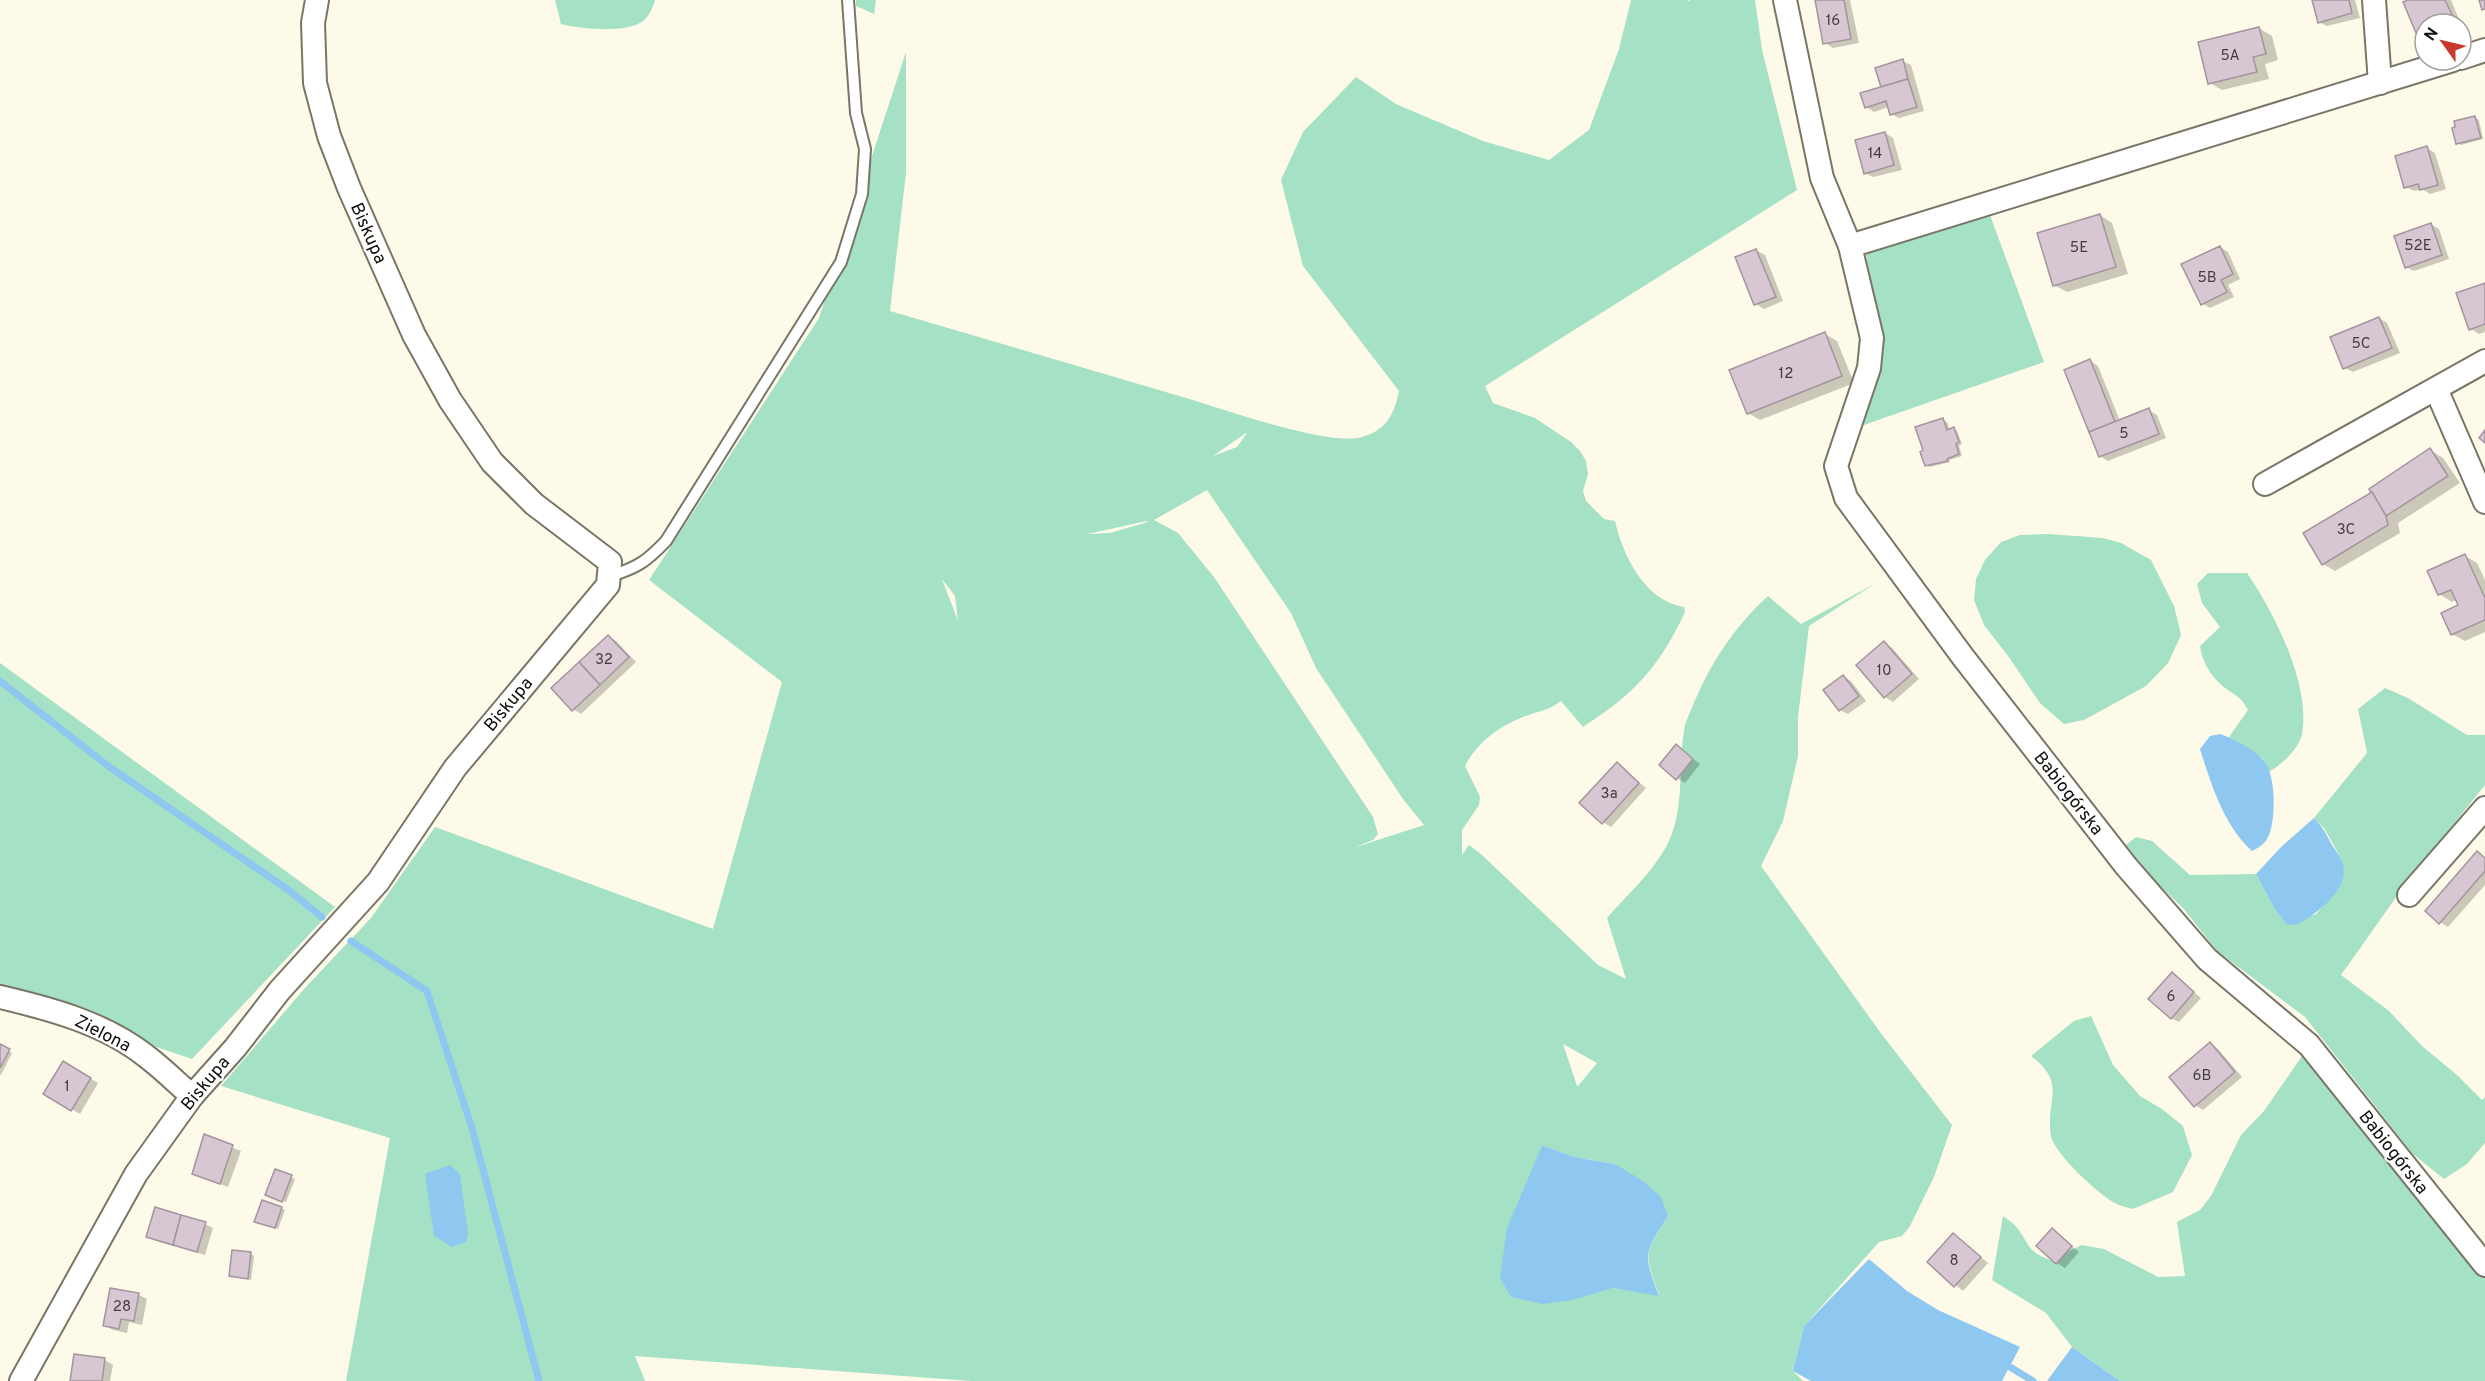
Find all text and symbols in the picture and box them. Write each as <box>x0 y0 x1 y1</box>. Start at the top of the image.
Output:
house number: 16 <box>1826 12 1840 31</box>
north arrow <box>2413 12 2473 72</box>
text: N <box>2421 24 2444 45</box>
house number: 5A <box>2220 47 2240 66</box>
house number: 14 <box>1868 145 1882 164</box>
street label: Biskupa <box>344 200 391 268</box>
house number: 52E <box>2404 237 2432 256</box>
house number: 5E <box>2070 239 2088 258</box>
house number: 5B <box>2197 269 2217 288</box>
house number: 5C <box>2351 335 2371 354</box>
house number: 12 <box>1779 365 1793 384</box>
house number: 5 <box>2119 425 2129 444</box>
house number: 3C <box>2337 521 2355 540</box>
house number: 32 <box>595 651 613 670</box>
house number: 10 <box>1876 662 1892 681</box>
street label: Biskupa <box>480 673 539 737</box>
street label: Babiogórska <box>2028 747 2108 841</box>
house number: 3a <box>1600 785 1618 804</box>
house number: 6 <box>2167 988 2176 1007</box>
street label: Zielona <box>70 1010 134 1058</box>
street label: Biskupa <box>177 1052 236 1116</box>
house number: 6B <box>2193 1067 2211 1086</box>
house number: 1 <box>64 1078 70 1097</box>
street label: Babiogórska <box>2353 1106 2433 1200</box>
house number: 8 <box>1949 1252 1959 1271</box>
house number: 28 <box>113 1298 131 1317</box>

